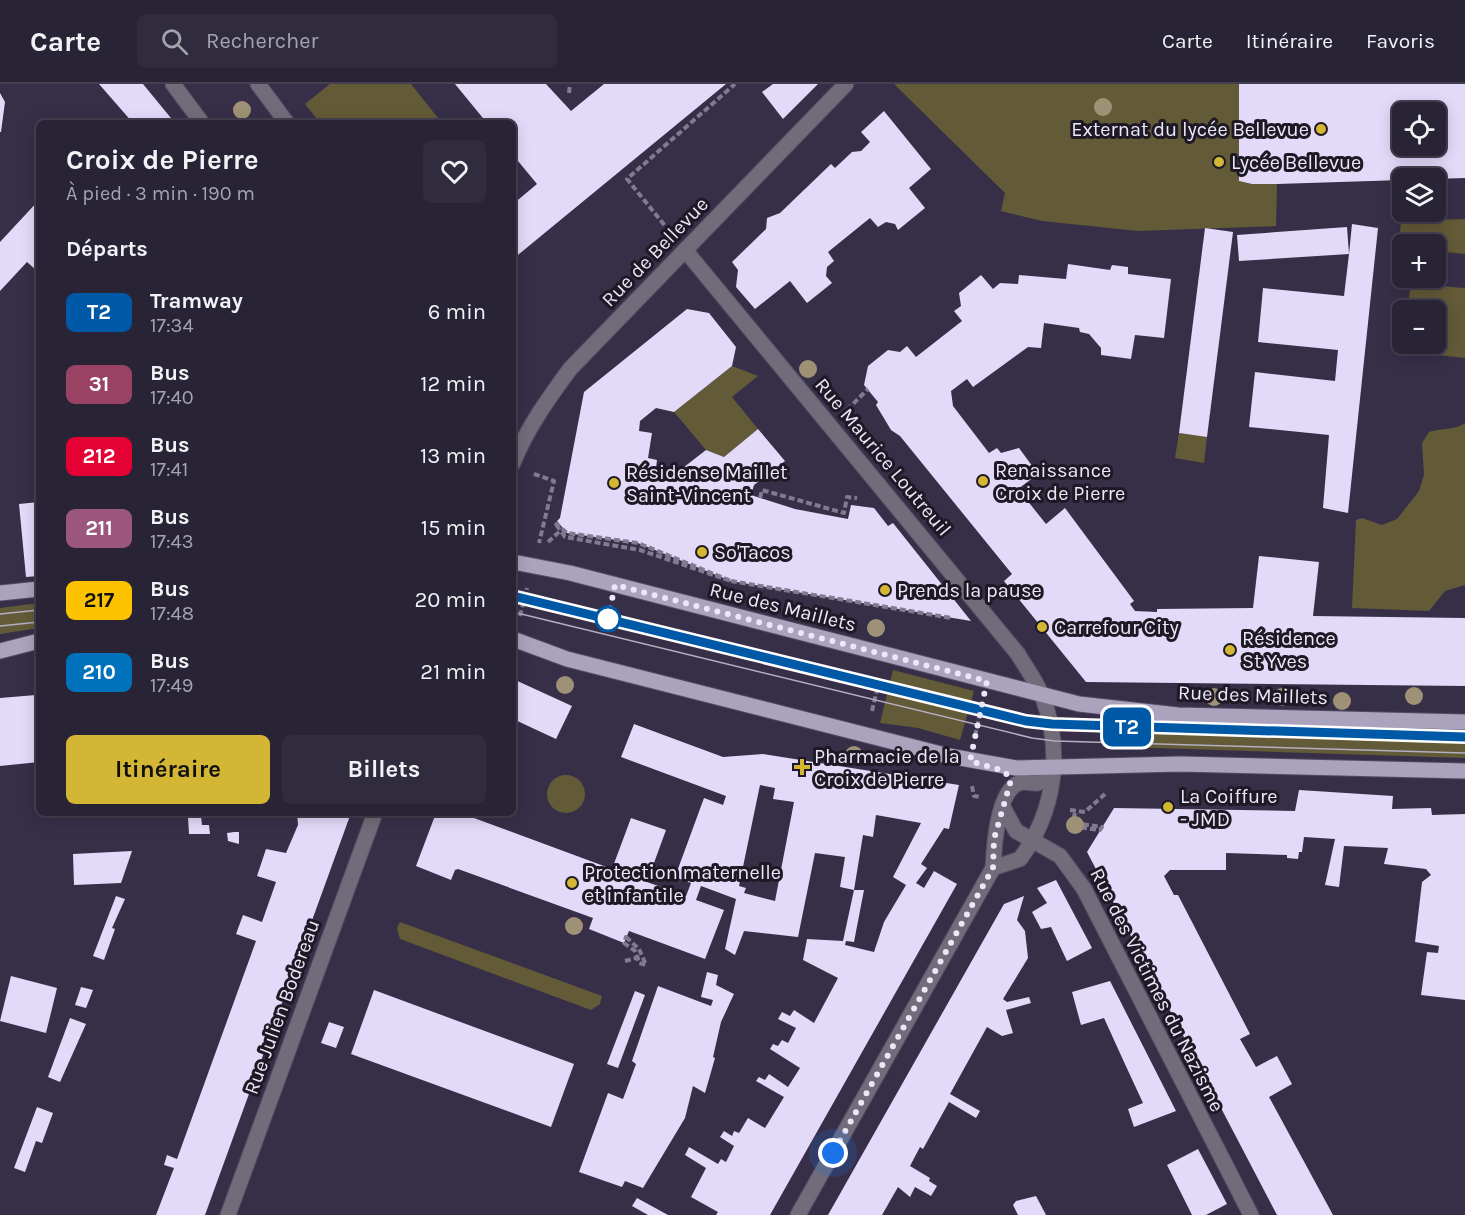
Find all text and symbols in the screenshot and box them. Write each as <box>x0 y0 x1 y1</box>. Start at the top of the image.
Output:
search box <box>137 14 557 68</box>
text: Carte <box>30 25 101 58</box>
icon: search <box>158 25 191 58</box>
text: Rechercher <box>206 28 319 54</box>
text: Carte <box>1162 29 1213 53</box>
text: Itinéraire <box>1246 29 1333 53</box>
text: Favoris <box>1366 29 1435 53</box>
map controls <box>1392 102 1446 354</box>
button: locate <box>1392 102 1446 156</box>
place label: Externat du lycée Bellevue <box>1071 118 1309 141</box>
marker: Externat du lycée Bellevue <box>1314 122 1328 136</box>
button: heart <box>423 140 486 203</box>
text: Croix de Pierre <box>66 143 259 176</box>
place label: Lycée Bellevue <box>1231 151 1361 174</box>
marker: Lycée Bellevue <box>1212 155 1226 169</box>
button: layers <box>1392 168 1446 222</box>
text: À pied · 3 min · 190 m <box>66 182 255 205</box>
street label: Rue de Bellevue <box>597 193 713 311</box>
button: + <box>1392 234 1446 288</box>
text: Départs <box>66 236 148 262</box>
text: Tramway <box>150 288 243 314</box>
text: 6 min <box>428 299 486 325</box>
text: T2 <box>87 300 111 324</box>
button: − <box>1392 300 1446 354</box>
text: 17:34 <box>150 314 194 337</box>
text: Bus <box>150 360 190 386</box>
text: 12 min <box>420 371 486 397</box>
text: 31 <box>89 372 109 396</box>
street label: Rue Maurice Loutreuil <box>810 373 956 541</box>
text: 17:40 <box>150 386 194 409</box>
text: Bus <box>150 432 190 458</box>
text: 13 min <box>420 443 486 469</box>
text: 212 <box>83 444 115 468</box>
text: 17:41 <box>150 458 188 481</box>
place label: Renaissance Croix de Pierre <box>995 459 1125 505</box>
place label: Résidense Maillet Saint-Vincent <box>626 461 788 507</box>
marker: Renaissance Croix de Pierre <box>976 474 990 488</box>
marker: Résidense Maillet Saint-Vincent <box>607 476 621 490</box>
text: Bus <box>150 504 190 530</box>
text: 15 min <box>421 515 486 541</box>
text: 211 <box>85 516 113 540</box>
text: 17:43 <box>150 530 194 553</box>
place label: So'Tacos <box>714 541 791 564</box>
marker: So'Tacos <box>695 545 709 559</box>
text: Bus <box>150 576 190 602</box>
street label: Rue des Maillets <box>707 578 859 636</box>
place label: Prends la pause <box>897 579 1042 602</box>
marker: Prends la pause <box>878 583 892 597</box>
text: 20 min <box>415 587 486 613</box>
text: 217 <box>84 588 114 612</box>
text: 17:48 <box>150 602 194 625</box>
unlabelled marker <box>595 606 621 632</box>
place label: Carrefour City <box>1054 616 1179 639</box>
marker: Carrefour City <box>1035 620 1049 634</box>
place label: Résidence St Yves <box>1242 627 1336 673</box>
marker: Résidence St Yves <box>1223 643 1237 657</box>
text: Bus <box>150 648 190 674</box>
text: 21 min <box>420 659 486 685</box>
text: 210 <box>82 660 116 684</box>
text: 17:49 <box>150 674 193 697</box>
street label: Rue des Maillets <box>1178 681 1328 709</box>
line badge: T2 <box>1100 708 1154 746</box>
text: T2 <box>1115 715 1139 739</box>
button: Itinéraire <box>66 735 270 804</box>
button: Billets <box>282 735 486 804</box>
place label: Pharmacie de la Croix de Pierre <box>814 745 960 791</box>
marker: Pharmacie de la Croix de Pierre <box>795 760 809 774</box>
place label: La Coiffure - JMD <box>1180 785 1278 831</box>
marker: La Coiffure - JMD <box>1161 800 1175 814</box>
place label: Protection maternelle et infantile <box>584 861 781 907</box>
street label: Rue des Victimes du Nazisme <box>1085 864 1229 1116</box>
marker: Protection maternelle et infantile <box>565 876 579 890</box>
street label: Rue Julien Bodereau <box>240 916 324 1098</box>
your location <box>818 1138 848 1168</box>

